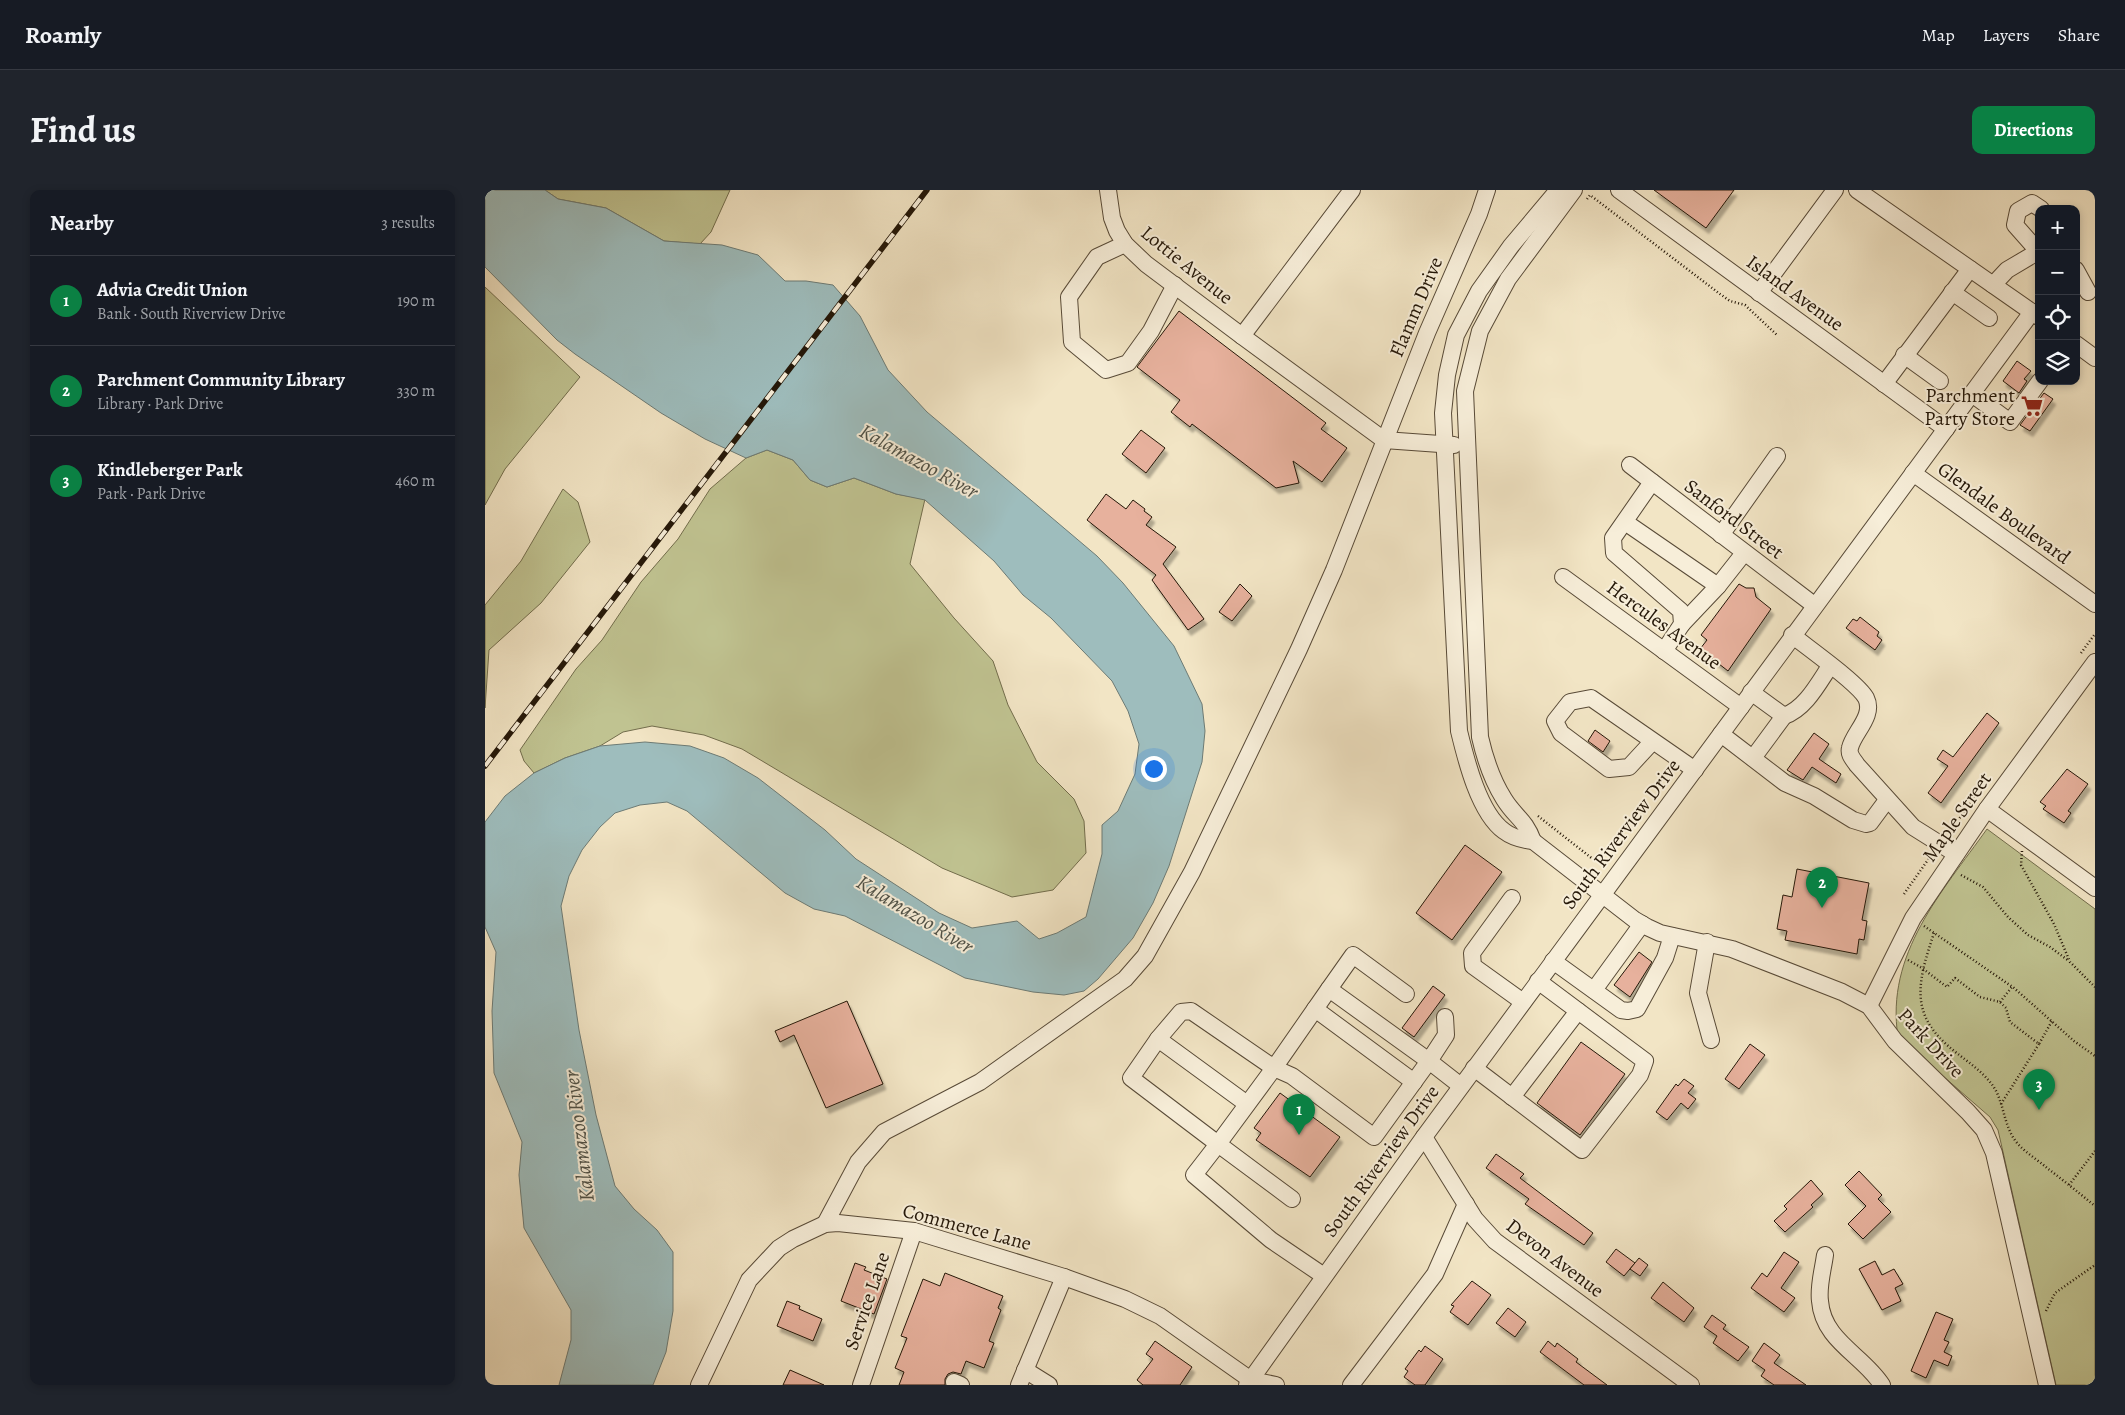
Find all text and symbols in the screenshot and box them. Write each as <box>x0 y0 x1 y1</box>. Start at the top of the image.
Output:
text: Roamly <box>25 19 101 51</box>
text: Map <box>1922 23 1955 47</box>
text: Layers <box>1983 23 2030 47</box>
text: Share <box>2058 23 2100 47</box>
text: Find us <box>30 106 136 154</box>
button: Directions <box>1972 106 2095 154</box>
map controls <box>2035 205 2080 385</box>
button: + <box>2035 205 2080 250</box>
text: Nearby <box>50 209 113 237</box>
text: 3 results <box>381 212 435 234</box>
street label: Lottie Avenue <box>1135 219 1239 311</box>
street label: Island Avenue <box>1741 248 1849 338</box>
button: − <box>2035 250 2080 295</box>
street label: Flamm Drive <box>1383 253 1449 361</box>
text: Advia Credit Union <box>97 277 248 303</box>
text: 1 <box>63 290 69 312</box>
text: 190 m <box>397 290 435 312</box>
button: locate <box>2035 295 2080 340</box>
text: Bank · South Riverview Drive <box>97 303 286 325</box>
button: layers <box>2035 340 2080 385</box>
text: Parchment Community Library <box>97 367 345 393</box>
text: 2 <box>62 380 70 402</box>
text: 330 m <box>397 380 435 402</box>
place label: Parchment Party Store <box>1924 382 2015 432</box>
text: Library · Park Drive <box>97 393 223 415</box>
supermarket icon: Parchment Party Store <box>2019 393 2045 419</box>
water label: Kalamazoo River <box>855 417 984 506</box>
street label: Glendale Boulevard <box>1932 456 2076 571</box>
text: Kindleberger Park <box>97 457 243 483</box>
text: 3 <box>63 470 69 492</box>
text: 460 m <box>395 470 435 492</box>
street label: Sanford Street <box>1679 473 1790 566</box>
text: Park · Park Drive <box>97 483 206 505</box>
street label: Hercules Avenue <box>1601 574 1727 676</box>
street label: South Riverview Drive <box>1556 753 1687 915</box>
your location <box>1141 756 1167 782</box>
street label: Maple Street <box>1916 767 1998 867</box>
pin: 2 <box>1806 867 1838 908</box>
water label: Kalamazoo River <box>851 868 979 960</box>
street label: Park Drive <box>1892 1002 1970 1084</box>
water label: Kalamazoo River <box>557 1068 601 1203</box>
pin: 3 <box>2023 1069 2055 1110</box>
street label: South Riverview Drive <box>1317 1079 1445 1242</box>
pin: 1 <box>1283 1094 1315 1135</box>
street label: Commerce Lane <box>900 1197 1034 1257</box>
street label: Devon Avenue <box>1501 1212 1609 1304</box>
street label: Service Lane <box>838 1248 896 1354</box>

